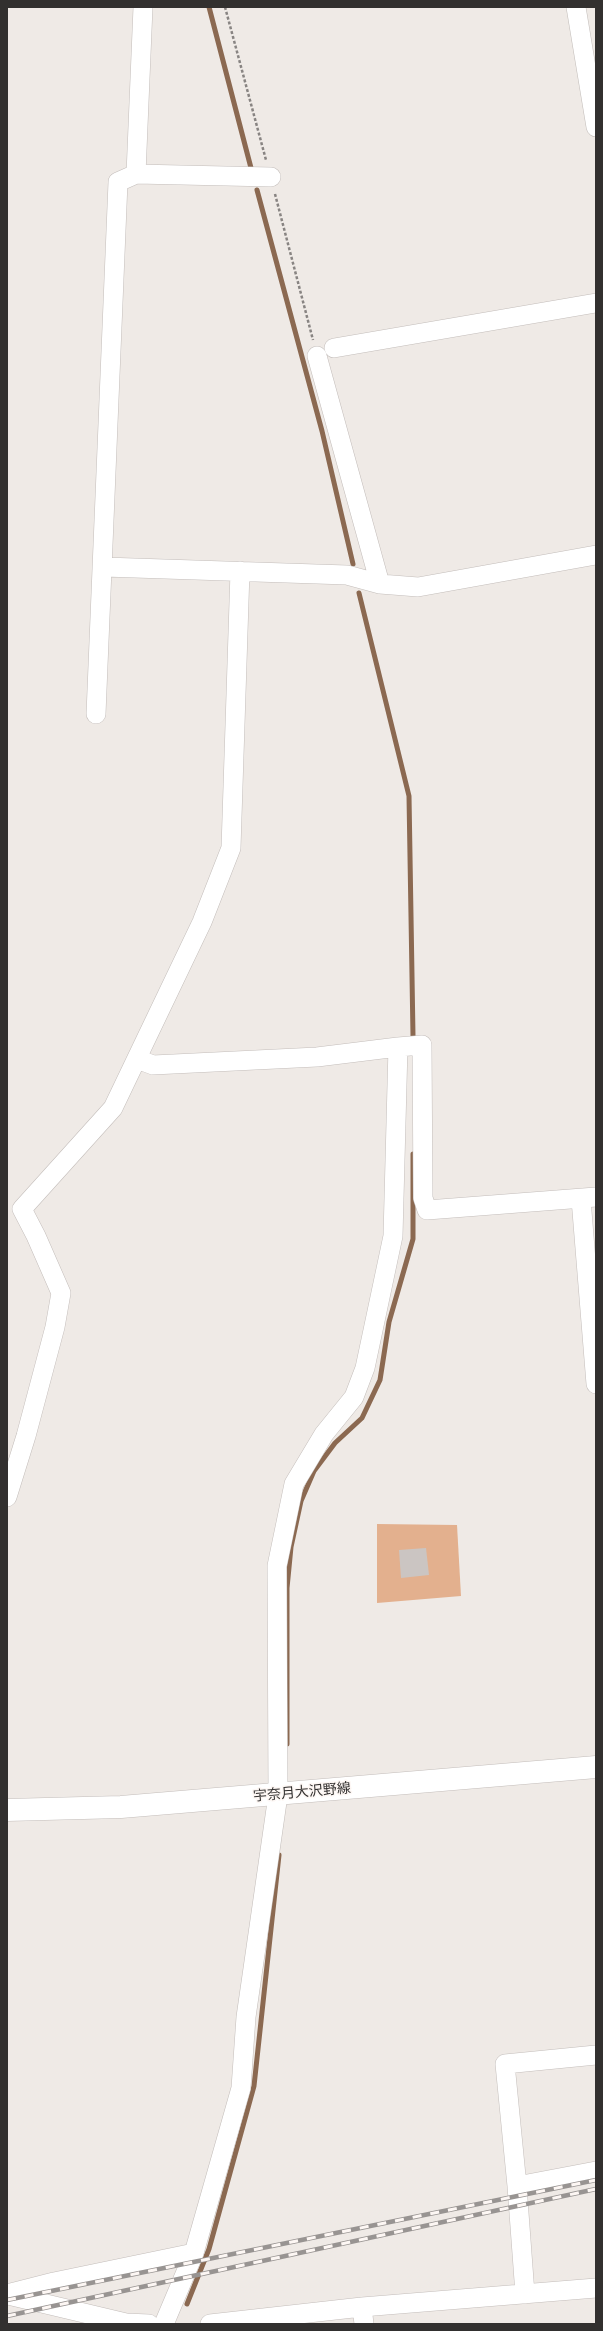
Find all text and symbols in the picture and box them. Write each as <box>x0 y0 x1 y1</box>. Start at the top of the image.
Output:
street label: 宇奈月大沢野線 <box>252 1780 352 1806</box>

